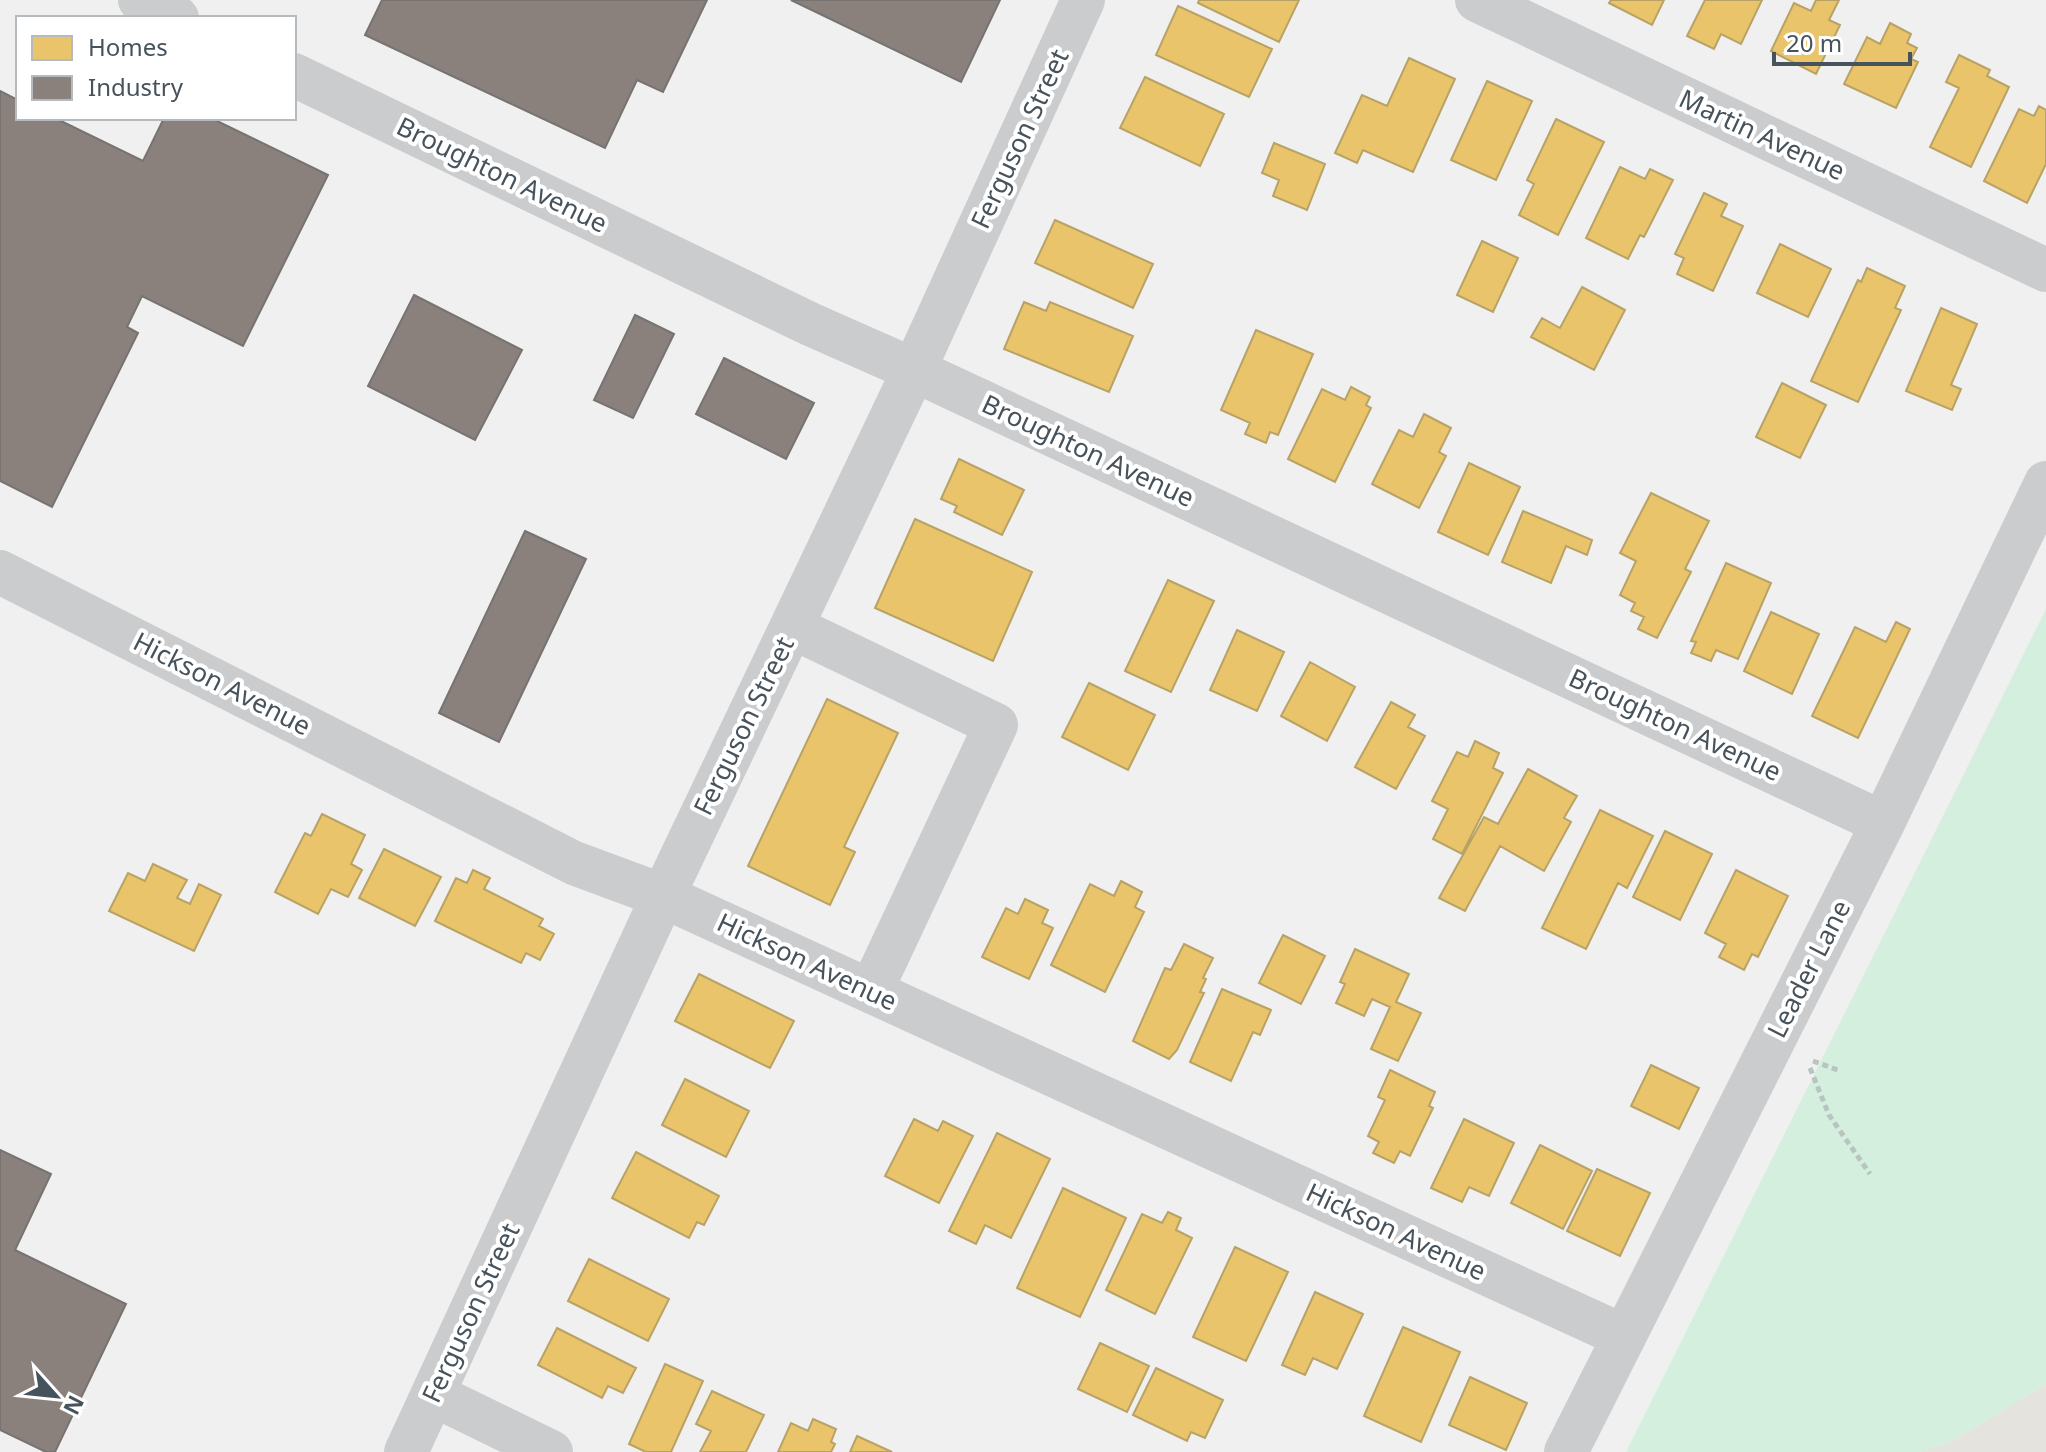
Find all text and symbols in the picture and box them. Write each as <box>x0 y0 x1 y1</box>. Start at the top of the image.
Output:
legend <box>16 16 296 120</box>
scale bar <box>1774 16 1910 66</box>
text: 20 m <box>1786 26 1842 59</box>
text: Homes <box>88 30 168 63</box>
street label: Ferguson Street <box>962 43 1076 234</box>
text: Industry <box>88 70 184 103</box>
street label: Martin Avenue <box>1674 80 1851 188</box>
street label: Broughton Avenue <box>391 107 614 241</box>
street label: Broughton Avenue <box>976 385 1200 515</box>
street label: Hickson Avenue <box>128 623 317 743</box>
street label: Ferguson Street <box>684 630 802 821</box>
street label: Broughton Avenue <box>1563 659 1787 789</box>
street label: Leader Lane <box>1758 894 1858 1044</box>
street label: Hickson Avenue <box>712 904 903 1019</box>
street label: Hickson Avenue <box>1301 1174 1492 1289</box>
street label: Ferguson Street <box>413 1217 527 1408</box>
north arrow <box>16 1356 96 1436</box>
text: N <box>57 1391 92 1420</box>

